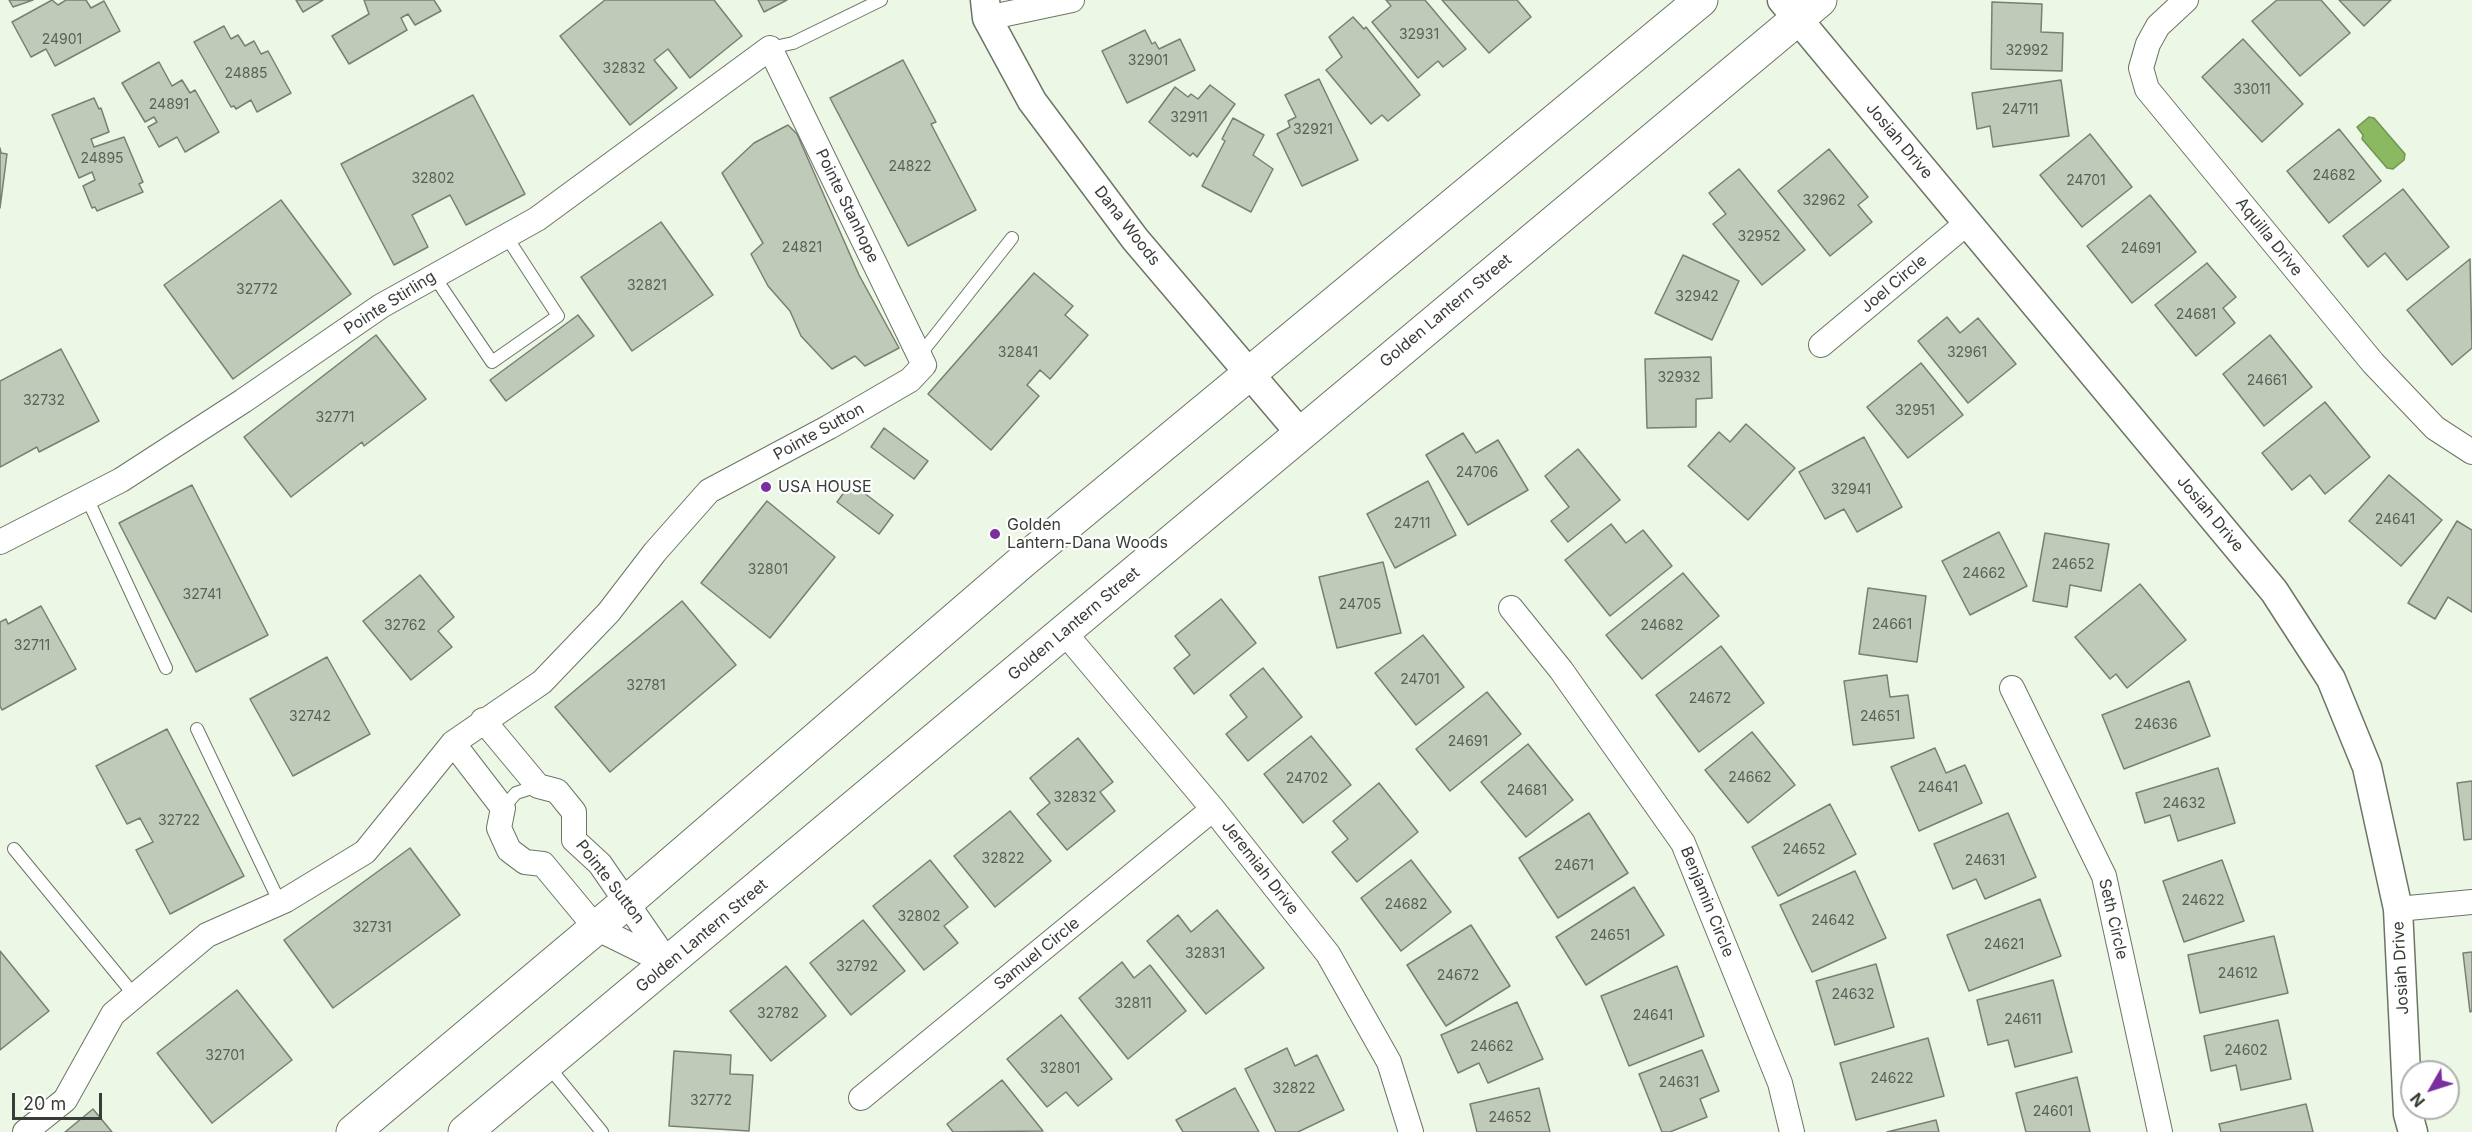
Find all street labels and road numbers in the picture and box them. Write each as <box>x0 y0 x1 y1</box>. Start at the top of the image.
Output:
street label: Josiah Drive <box>1862 99 1936 183</box>
street label: Pointe Stanhope <box>811 146 883 266</box>
street label: Dana Woods <box>1090 182 1164 270</box>
street label: Aquilla Drive <box>2232 194 2306 280</box>
street label: Golden Lantern Street <box>1376 250 1516 372</box>
street label: Joel Circle <box>1857 251 1931 317</box>
street label: Pointe Stirling <box>341 267 439 339</box>
street label: Pointe Sutton <box>770 399 868 465</box>
street label: Josiah Drive <box>2173 472 2247 556</box>
street label: Golden Lantern Street <box>1004 563 1144 685</box>
street label: Jeremiah Drive <box>1217 817 1303 919</box>
street label: Pointe Sutton <box>571 836 649 928</box>
street label: Benjamin Circle <box>1676 844 1738 960</box>
street label: Golden Lantern Street <box>632 875 772 997</box>
street label: Seth Circle <box>2094 877 2132 961</box>
street label: Samuel Circle <box>991 914 1083 994</box>
street label: Josiah Drive <box>2389 921 2413 1015</box>

